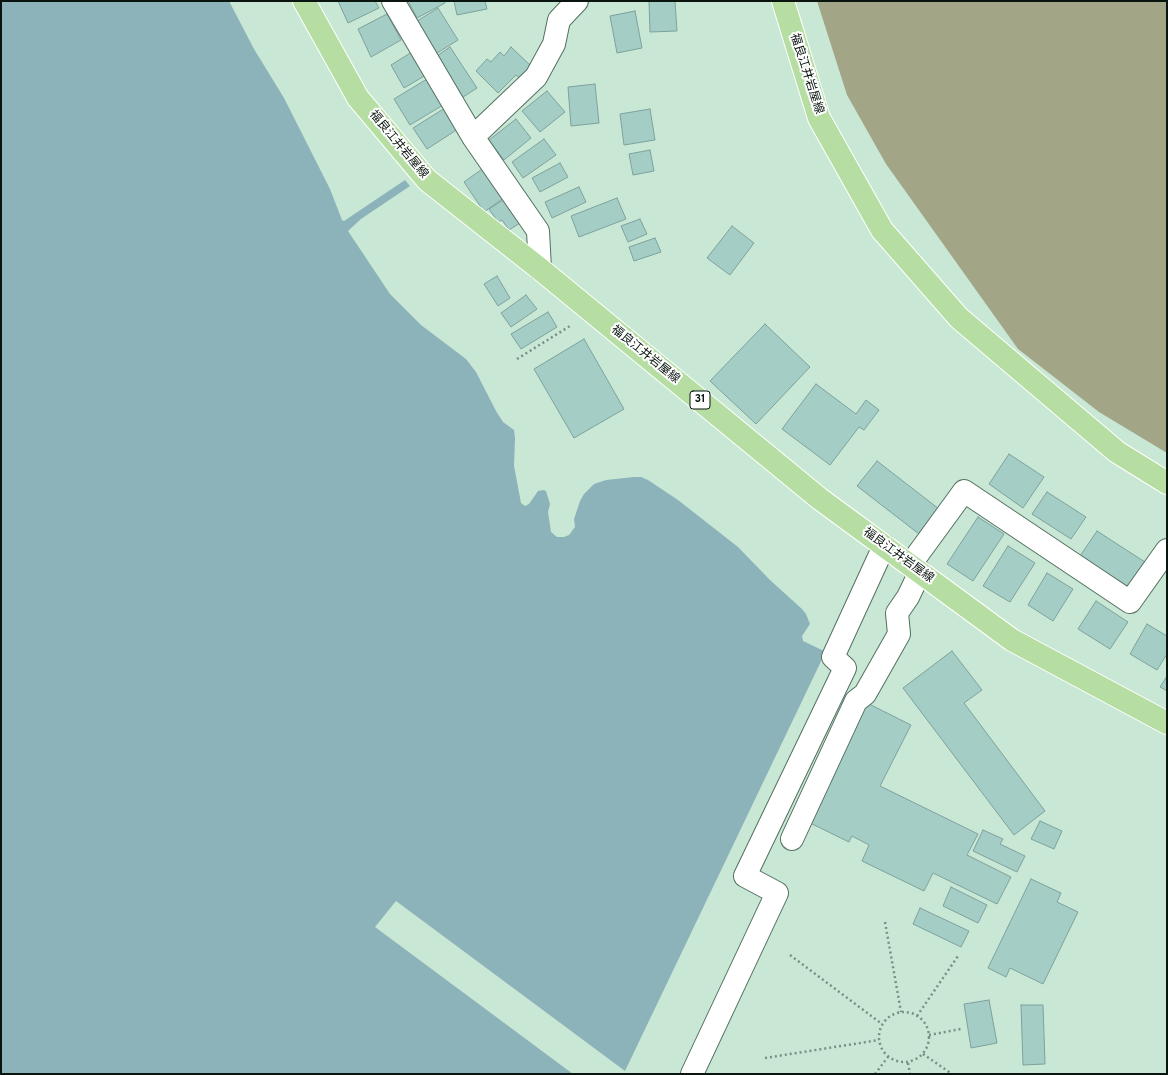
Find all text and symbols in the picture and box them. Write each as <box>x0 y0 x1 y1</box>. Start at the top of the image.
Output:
street label: 福良江井岩屋線 <box>786 32 826 116</box>
street label: 福良江井岩屋線 <box>365 108 431 182</box>
street label: 福良江井岩屋線 <box>608 323 682 387</box>
road number: 31 <box>690 391 710 409</box>
street label: 福良江井岩屋線 <box>860 525 936 587</box>

